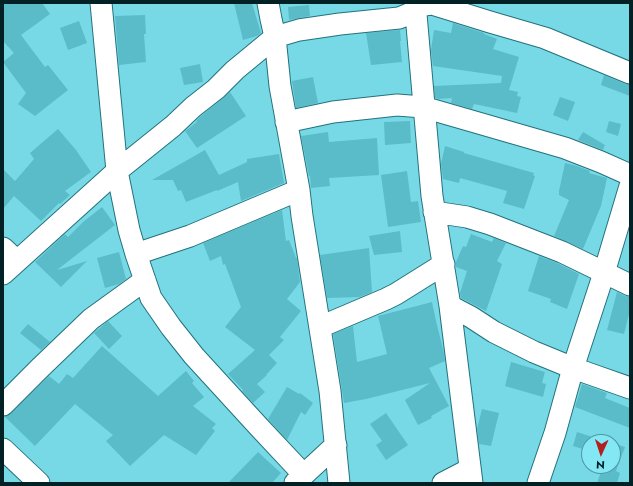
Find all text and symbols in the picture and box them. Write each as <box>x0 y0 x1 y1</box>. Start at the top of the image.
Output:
north arrow <box>581 434 621 474</box>
text: N <box>596 457 605 473</box>

